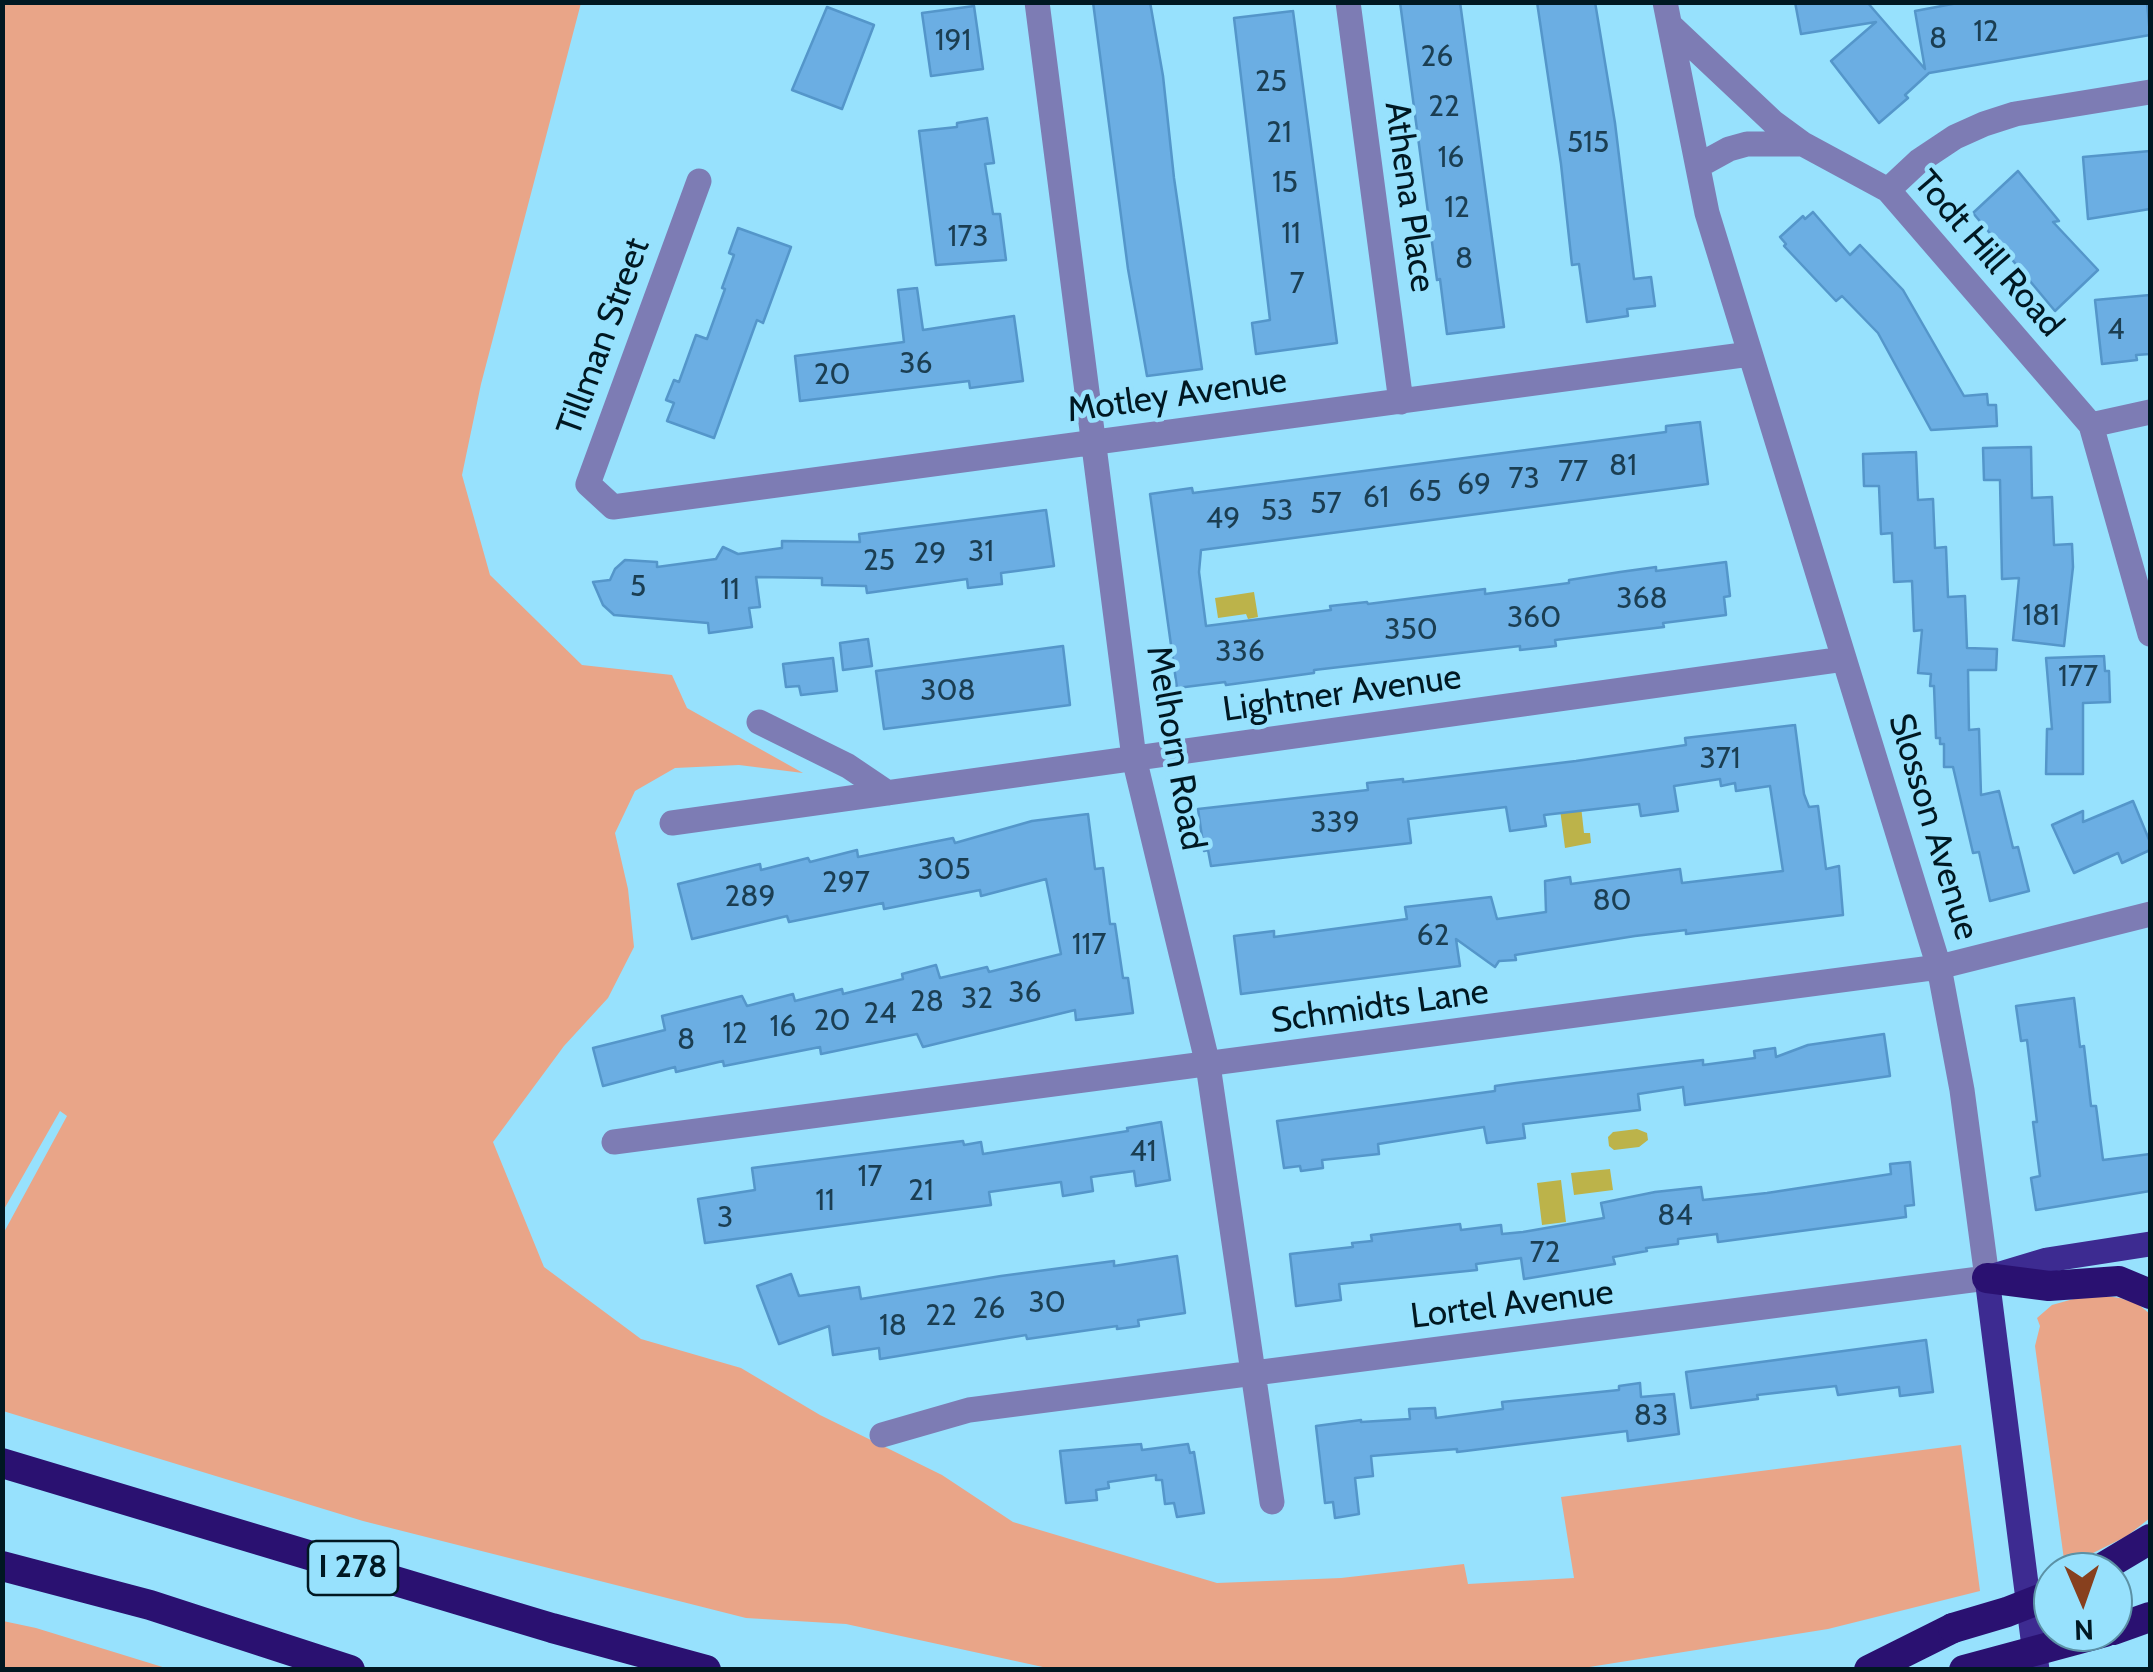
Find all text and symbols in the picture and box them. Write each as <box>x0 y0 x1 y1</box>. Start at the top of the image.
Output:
house number: 12 <box>1973 14 1999 50</box>
house number: 8 <box>1929 21 1947 57</box>
house number: 191 <box>935 23 971 59</box>
house number: 26 <box>1421 39 1453 75</box>
house number: 25 <box>1255 64 1287 100</box>
house number: 22 <box>1428 89 1460 125</box>
street label: Athena Place <box>1375 99 1443 295</box>
house number: 21 <box>1266 115 1292 151</box>
house number: 515 <box>1567 125 1609 161</box>
house number: 16 <box>1438 140 1464 176</box>
street label: Todt Hill Road <box>1904 162 2072 346</box>
house number: 15 <box>1272 165 1298 201</box>
house number: 12 <box>1444 190 1470 226</box>
house number: 11 <box>1281 216 1301 252</box>
house number: 173 <box>947 219 989 255</box>
street label: Tillman Street <box>549 232 659 442</box>
house number: 8 <box>1455 241 1473 277</box>
house number: 7 <box>1289 266 1305 302</box>
house number: 4 <box>2107 312 2125 348</box>
house number: 36 <box>899 346 933 382</box>
house number: 20 <box>814 357 850 393</box>
street label: Motley Avenue <box>1065 360 1289 432</box>
house number: 81 <box>1609 448 1637 484</box>
house number: 77 <box>1558 454 1588 490</box>
house number: 73 <box>1508 461 1540 497</box>
house number: 69 <box>1457 467 1491 503</box>
house number: 65 <box>1408 474 1442 510</box>
house number: 61 <box>1363 480 1389 516</box>
house number: 57 <box>1310 486 1342 522</box>
house number: 53 <box>1261 493 1293 529</box>
house number: 49 <box>1206 501 1240 537</box>
house number: 31 <box>968 534 994 570</box>
house number: 29 <box>914 536 946 572</box>
house number: 25 <box>863 543 895 579</box>
house number: 5 <box>630 569 646 605</box>
house number: 11 <box>720 572 740 608</box>
house number: 368 <box>1616 581 1668 617</box>
house number: 181 <box>2022 598 2060 634</box>
house number: 360 <box>1507 600 1561 636</box>
house number: 350 <box>1384 612 1438 648</box>
house number: 336 <box>1215 634 1265 670</box>
street label: Melhorn Road <box>1136 643 1214 853</box>
street label: Lightner Avenue <box>1220 656 1464 732</box>
house number: 177 <box>2058 659 2098 695</box>
house number: 308 <box>920 673 976 709</box>
street label: Slosson Avenue <box>1879 709 1987 945</box>
house number: 371 <box>1699 741 1741 777</box>
house number: 339 <box>1310 805 1360 841</box>
house number: 305 <box>917 852 971 888</box>
house number: 297 <box>822 865 870 901</box>
house number: 289 <box>725 879 775 915</box>
house number: 80 <box>1592 883 1632 919</box>
house number: 62 <box>1417 918 1449 954</box>
house number: 117 <box>1072 927 1106 963</box>
street label: Schmidts Lane <box>1269 971 1491 1043</box>
house number: 36 <box>1008 975 1042 1011</box>
house number: 32 <box>961 981 993 1017</box>
house number: 28 <box>910 984 944 1020</box>
house number: 24 <box>863 996 897 1032</box>
house number: 20 <box>814 1003 850 1039</box>
house number: 16 <box>770 1009 796 1045</box>
house number: 12 <box>722 1016 748 1052</box>
house number: 8 <box>677 1022 695 1058</box>
house number: 41 <box>1129 1134 1157 1170</box>
house number: 17 <box>858 1159 882 1195</box>
house number: 21 <box>908 1173 934 1209</box>
house number: 11 <box>815 1183 835 1219</box>
house number: 84 <box>1657 1198 1693 1234</box>
house number: 3 <box>717 1200 733 1236</box>
house number: 72 <box>1530 1235 1560 1271</box>
street label: Lortel Avenue <box>1408 1272 1616 1338</box>
house number: 30 <box>1028 1285 1066 1321</box>
house number: 26 <box>973 1291 1005 1327</box>
house number: 22 <box>925 1298 957 1334</box>
house number: 18 <box>879 1308 907 1344</box>
house number: 83 <box>1634 1398 1668 1434</box>
road number: I 278 <box>308 1541 398 1595</box>
north arrow <box>2033 1552 2133 1652</box>
text: N <box>2073 1613 2094 1647</box>

